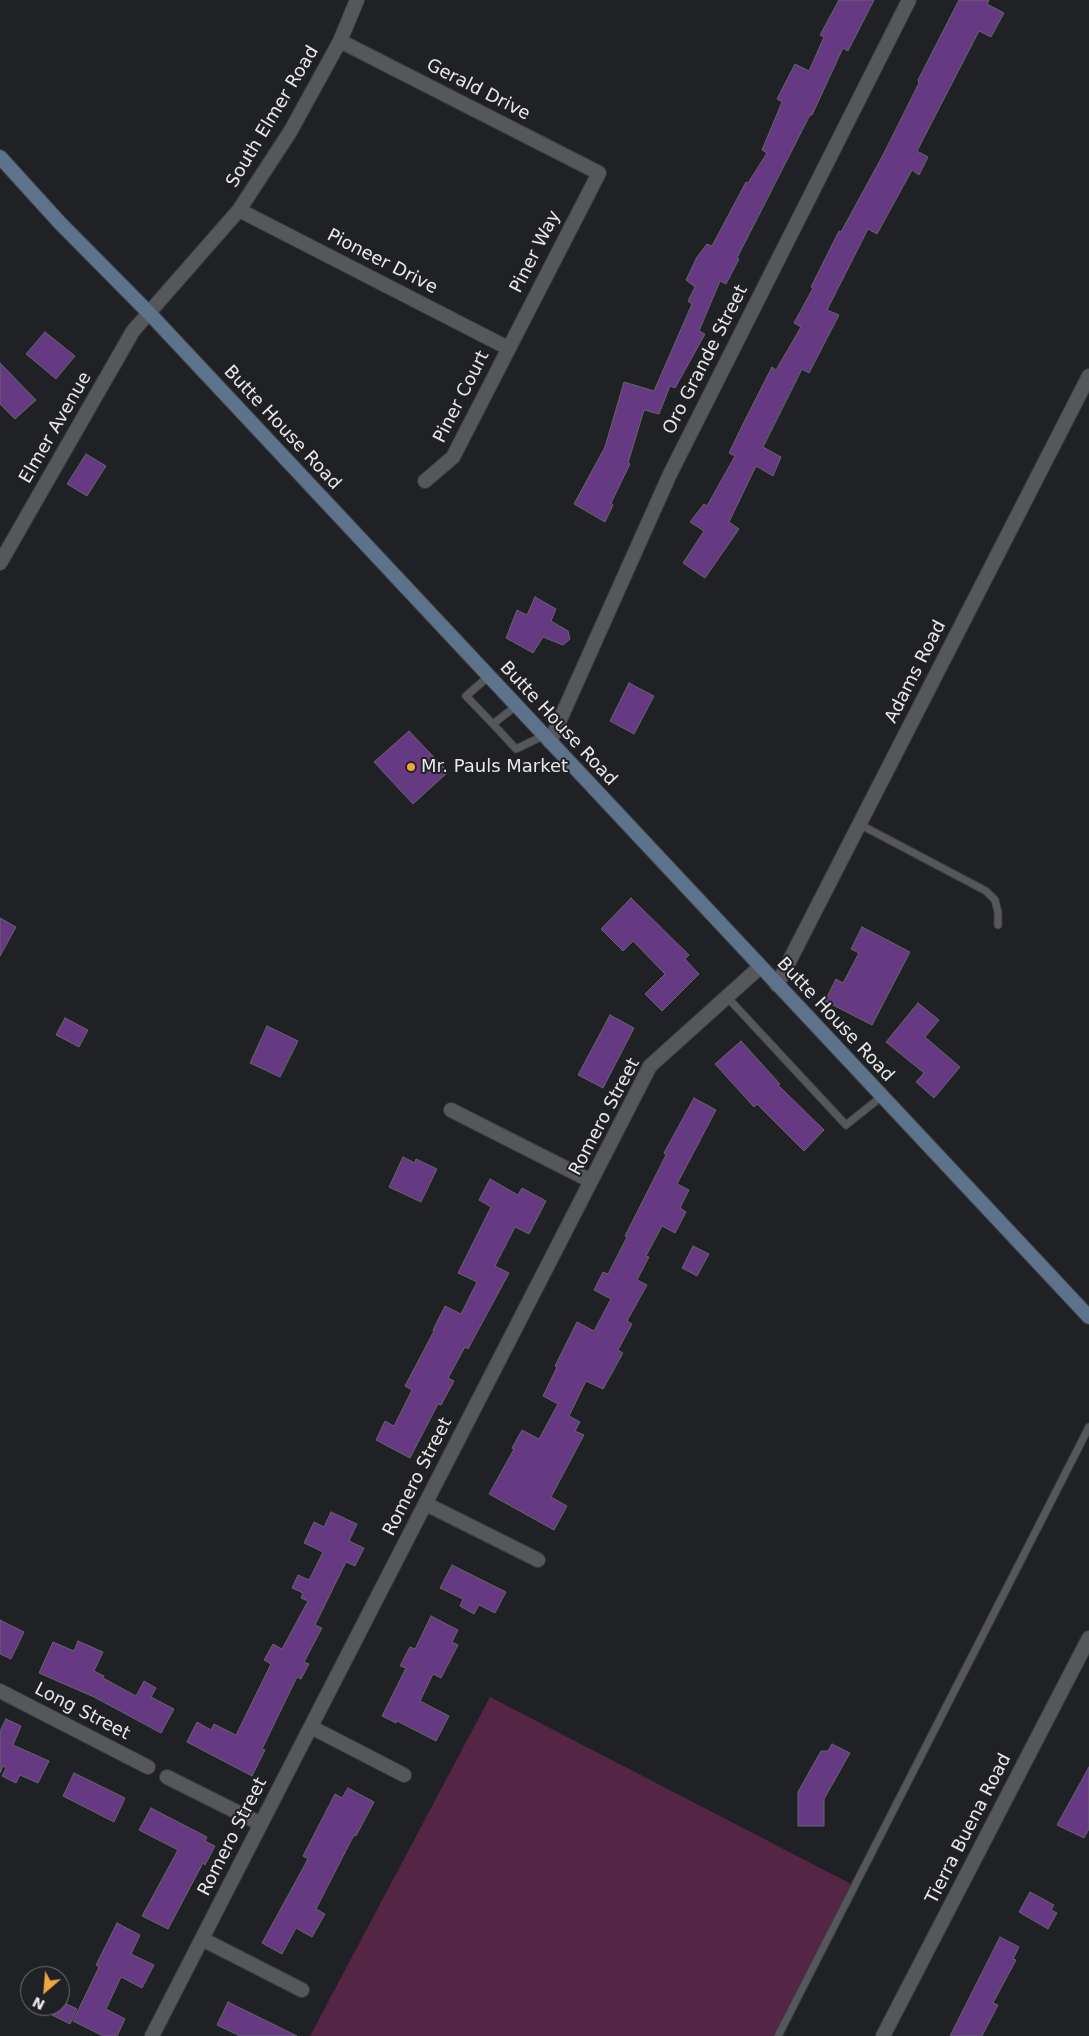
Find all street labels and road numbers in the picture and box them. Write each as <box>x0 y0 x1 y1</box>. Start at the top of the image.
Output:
street label: South Elmer Road <box>222 42 324 192</box>
street label: Gerald Drive <box>422 55 534 125</box>
street label: Piner Way <box>506 207 566 297</box>
street label: Pioneer Drive <box>323 225 441 299</box>
street label: Oro Grande Street <box>659 282 753 438</box>
street label: Piner Court <box>430 347 494 447</box>
street label: Butte House Road <box>219 361 345 495</box>
street label: Elmer Avenue <box>15 368 97 488</box>
street label: Adams Road <box>881 617 951 727</box>
street label: Butte House Road <box>495 657 621 791</box>
street label: Butte House Road <box>772 953 898 1087</box>
street label: Romero Street <box>565 1055 645 1179</box>
street label: Romero Street <box>379 1414 457 1540</box>
street label: Long Street <box>31 1679 133 1745</box>
street label: Tierra Buena Road <box>922 1750 1016 1908</box>
street label: Romero Street <box>194 1774 272 1900</box>

